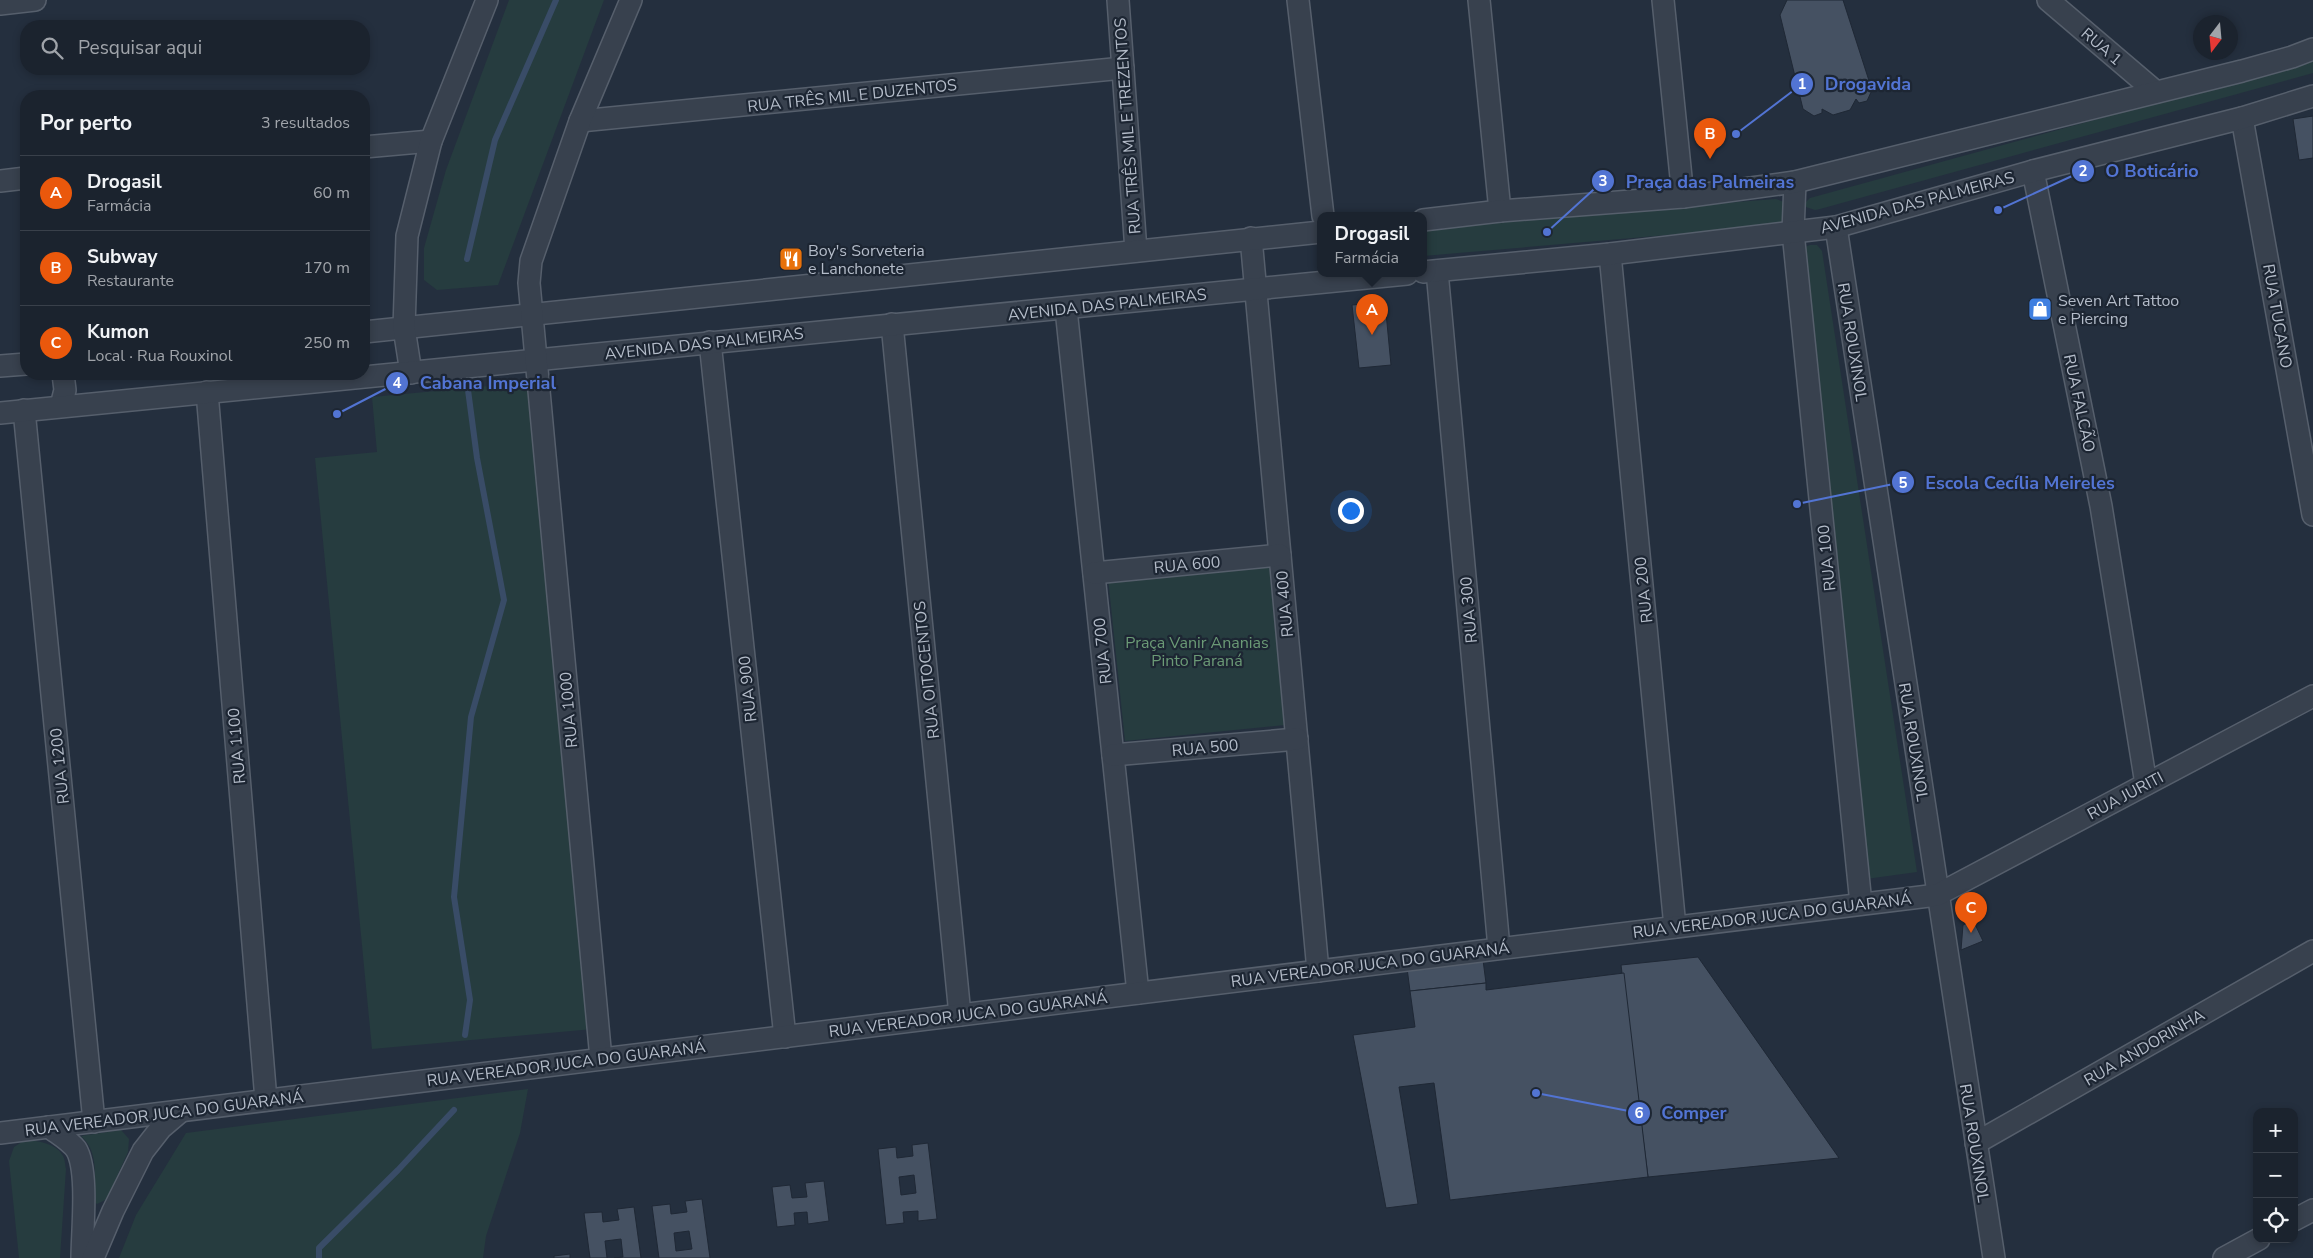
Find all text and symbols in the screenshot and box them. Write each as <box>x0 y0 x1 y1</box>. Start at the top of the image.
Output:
north arrow <box>2193 15 2238 60</box>
street label: RUA TRÊS MIL E TREZENTOS <box>1109 17 1147 235</box>
search box <box>20 20 370 75</box>
street label: RUA 1 <box>2076 23 2127 71</box>
icon: search <box>38 34 66 62</box>
text: Pesquisar aqui <box>78 35 202 61</box>
callout: Drogavida <box>1790 67 1921 100</box>
text: Drogavida <box>1825 72 1911 96</box>
street label: RUA TRÊS MIL E DUZENTOS <box>746 74 958 118</box>
text: 1 <box>1797 74 1807 94</box>
text: Por perto <box>40 109 132 137</box>
text: 3 resultados <box>261 112 350 134</box>
pin: B <box>1694 118 1726 159</box>
callout: O Boticário <box>2070 154 2209 187</box>
text: O Boticário <box>2105 159 2199 183</box>
text: 2 <box>2078 161 2088 181</box>
callout: Praça das Palmeiras <box>1591 165 1804 198</box>
street label: AVENIDA DAS PALMEIRAS <box>1818 166 2017 239</box>
text: Drogasil <box>87 169 162 195</box>
text: Praça das Palmeiras <box>1626 170 1794 194</box>
text: 3 <box>1598 171 1608 191</box>
text: A <box>50 182 62 204</box>
text: 60 m <box>313 182 350 204</box>
text: Farmácia <box>87 195 151 217</box>
popup <box>1317 212 1427 277</box>
text: Drogasil <box>1335 221 1409 247</box>
place label: Boy's Sorveteria e Lanchonete <box>808 240 925 280</box>
text: Subway <box>87 244 158 270</box>
restaurant icon: Boy's Sorveteria e Lanchonete <box>778 246 804 272</box>
text: Farmácia <box>1335 247 1399 269</box>
text: B <box>50 257 62 279</box>
text: 170 m <box>303 257 350 279</box>
street label: RUA TUCANO <box>2257 262 2297 370</box>
text: Restaurante <box>87 270 174 292</box>
street label: RUA ROUXINOL <box>1832 281 1872 403</box>
street label: AVENIDA DAS PALMEIRAS <box>1006 284 1208 326</box>
place label: Seven Art Tattoo e Piercing <box>2058 290 2179 330</box>
pin: A <box>1356 294 1388 335</box>
shop icon: Seven Art Tattoo e Piercing <box>2027 296 2053 322</box>
text: Kumon <box>87 319 149 345</box>
street label: AVENIDA DAS PALMEIRAS <box>603 323 805 365</box>
text: C <box>51 332 61 354</box>
text: 250 m <box>303 332 350 354</box>
text: Local · Rua Rouxinol <box>87 345 232 367</box>
street label: RUA FALCÃO <box>2058 352 2100 454</box>
callout: Cabana Imperial <box>385 366 566 399</box>
text: Cabana Imperial <box>420 371 556 395</box>
text: 4 <box>392 373 402 393</box>
callout: Escola Cecília Meireles <box>1891 466 2125 499</box>
text: Escola Cecília Meireles <box>1925 471 2115 495</box>
text: 5 <box>1898 473 1908 493</box>
your location <box>1338 498 1364 524</box>
street label: RUA 100 <box>1813 523 1841 592</box>
street label: RUA 600 <box>1153 551 1221 579</box>
street label: RUA 200 <box>1630 555 1658 624</box>
street label: RUA 400 <box>1271 570 1299 638</box>
street label: RUA 300 <box>1455 576 1483 644</box>
street label: RUA OITOCENTOS <box>909 600 945 740</box>
street label: RUA 700 <box>1089 616 1117 685</box>
park label: Praça Vanir Ananias Pinto Paraná <box>1125 632 1269 672</box>
street label: RUA 900 <box>734 654 762 723</box>
street label: RUA 1000 <box>555 671 583 749</box>
street label: RUA ROUXINOL <box>1893 681 1933 803</box>
street label: RUA 1100 <box>223 707 251 785</box>
street label: RUA 1200 <box>45 727 75 805</box>
street label: RUA 500 <box>1171 734 1239 762</box>
street label: RUA JURITI <box>2083 767 2167 825</box>
street label: RUA VEREADOR JUCA DO GUARANÁ <box>1631 888 1913 944</box>
pin: C <box>1955 892 1987 933</box>
street label: RUA VEREADOR JUCA DO GUARANÁ <box>1229 937 1511 993</box>
street label: RUA VEREADOR JUCA DO GUARANÁ <box>827 987 1109 1043</box>
street label: RUA ANDORINHA <box>2080 1004 2209 1091</box>
street label: RUA VEREADOR JUCA DO GUARANÁ <box>425 1036 707 1092</box>
street label: RUA ROUXINOL <box>1954 1082 1994 1204</box>
street label: RUA VEREADOR JUCA DO GUARANÁ <box>23 1086 305 1142</box>
callout: Comper <box>1626 1096 1737 1129</box>
text: Comper <box>1661 1101 1727 1125</box>
text: 6 <box>1634 1103 1644 1123</box>
map controls <box>2253 1108 2298 1243</box>
button: + <box>2253 1108 2298 1153</box>
button: − <box>2253 1153 2298 1198</box>
button: locate <box>2253 1198 2298 1243</box>

